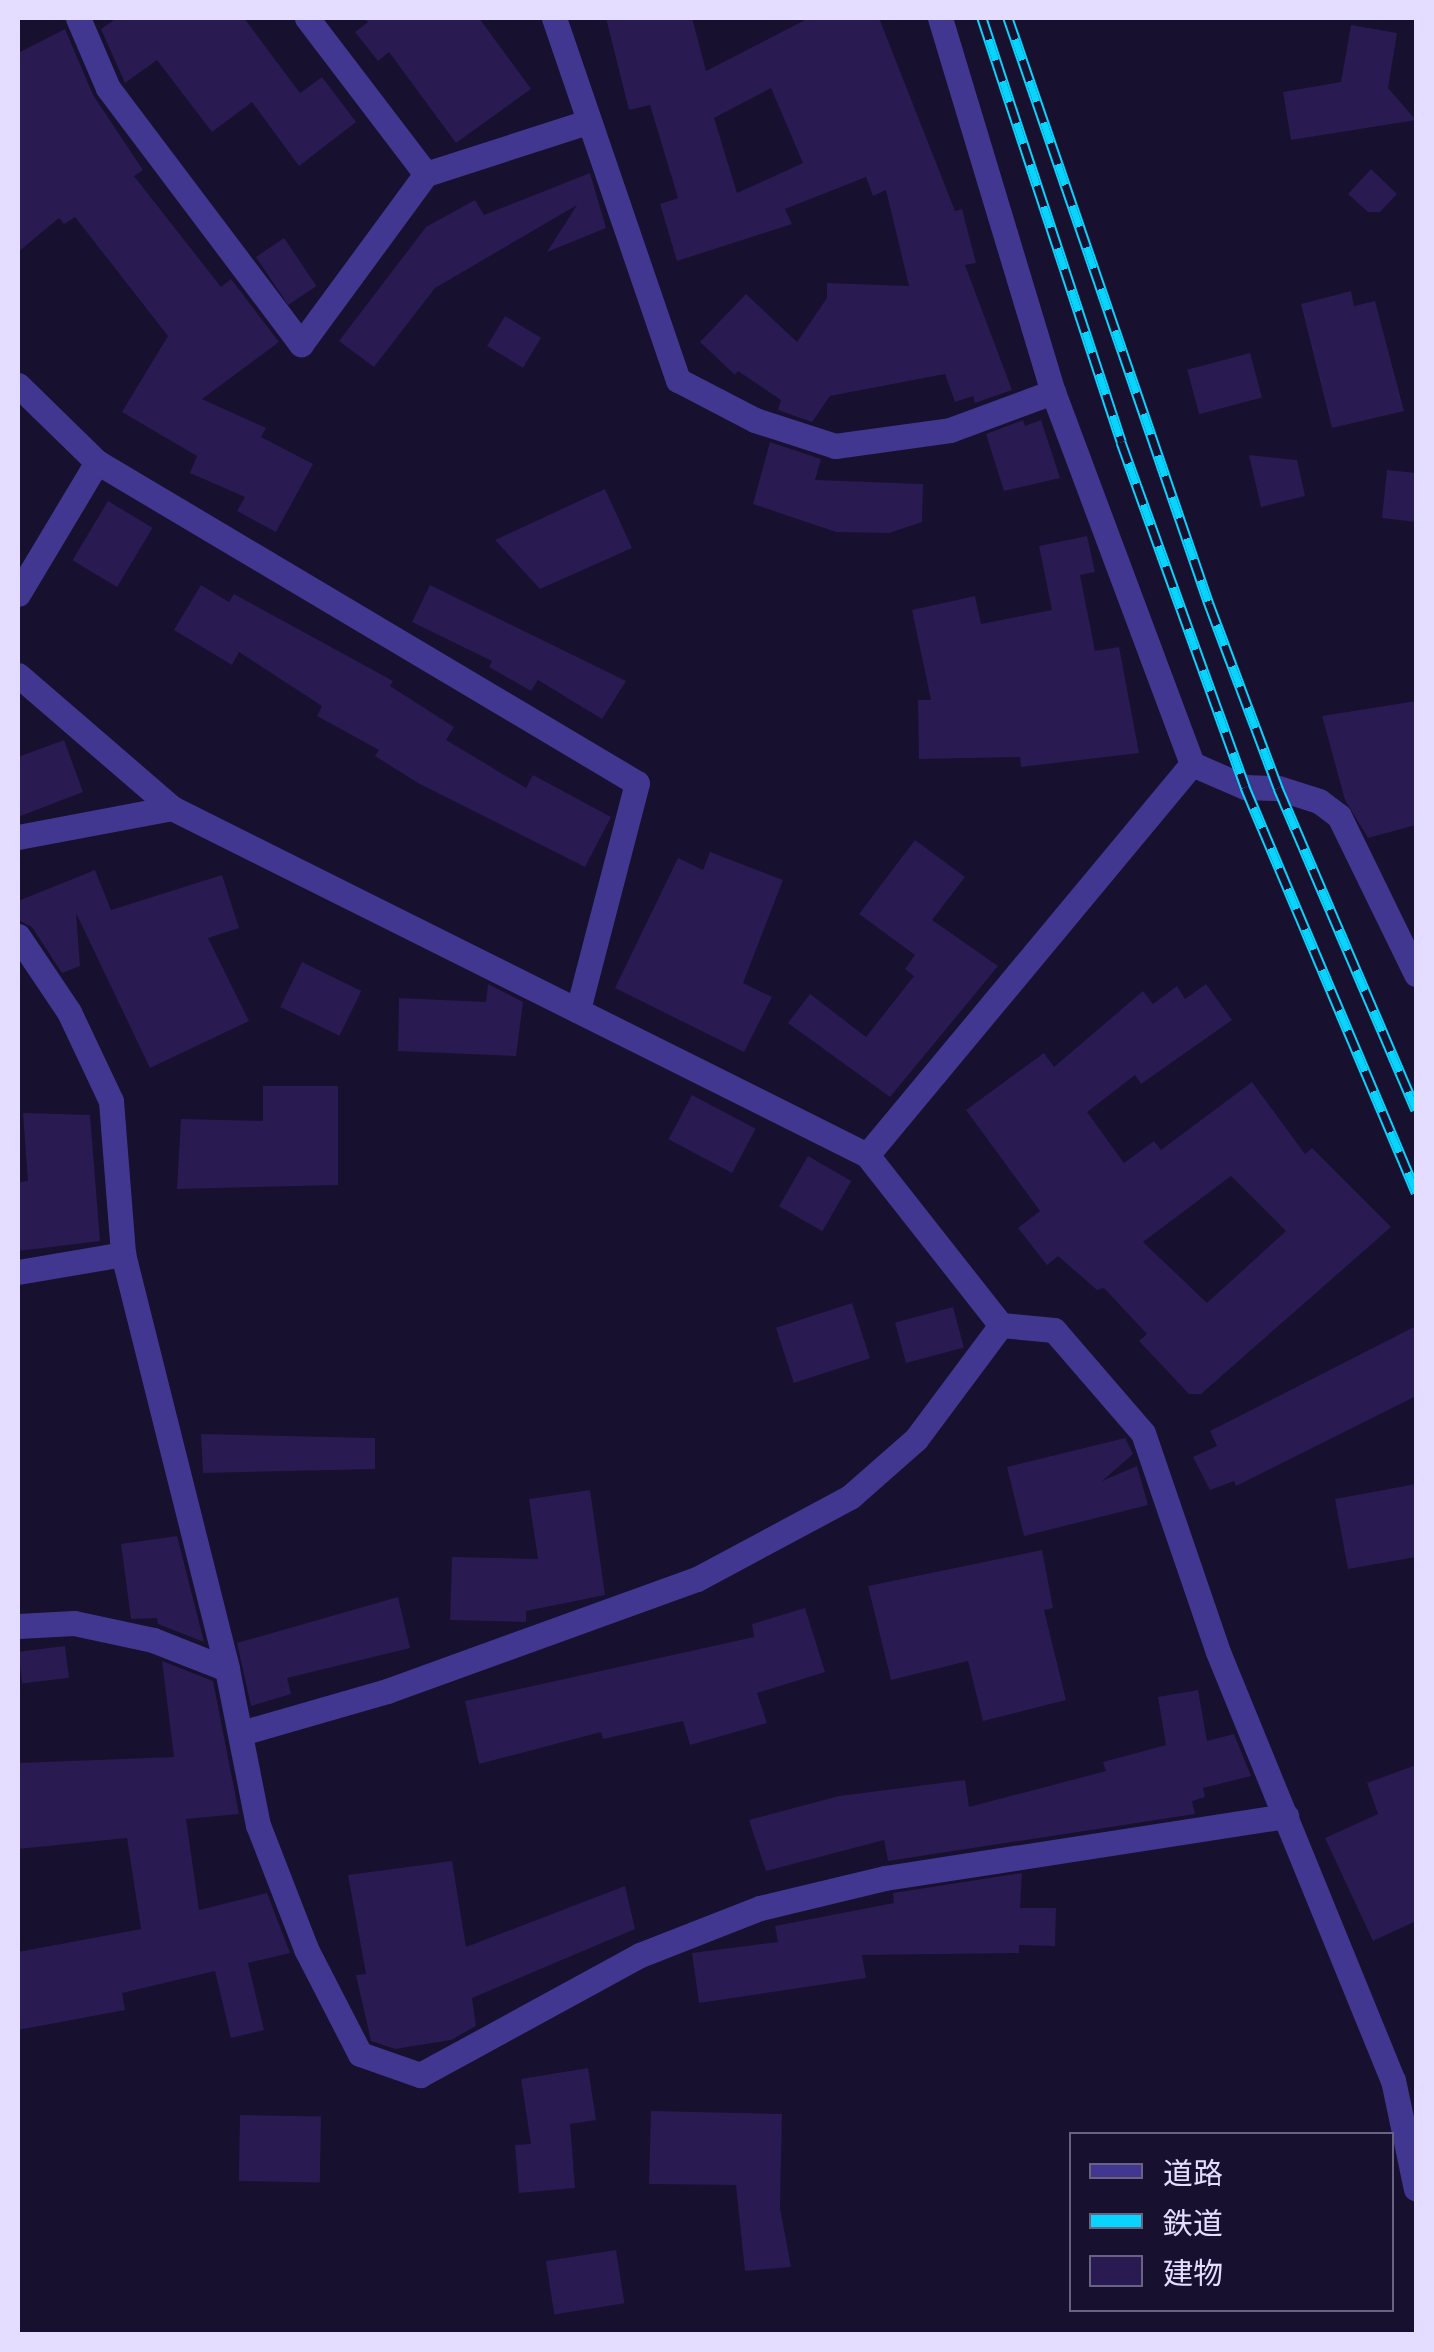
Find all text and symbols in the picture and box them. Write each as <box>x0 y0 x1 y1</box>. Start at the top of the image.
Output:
legend <box>1069 2132 1394 2312</box>
text: 道路 <box>1163 2153 1223 2192</box>
text: 鉄道 <box>1163 2203 1223 2242</box>
text: 建物 <box>1163 2253 1223 2292</box>

